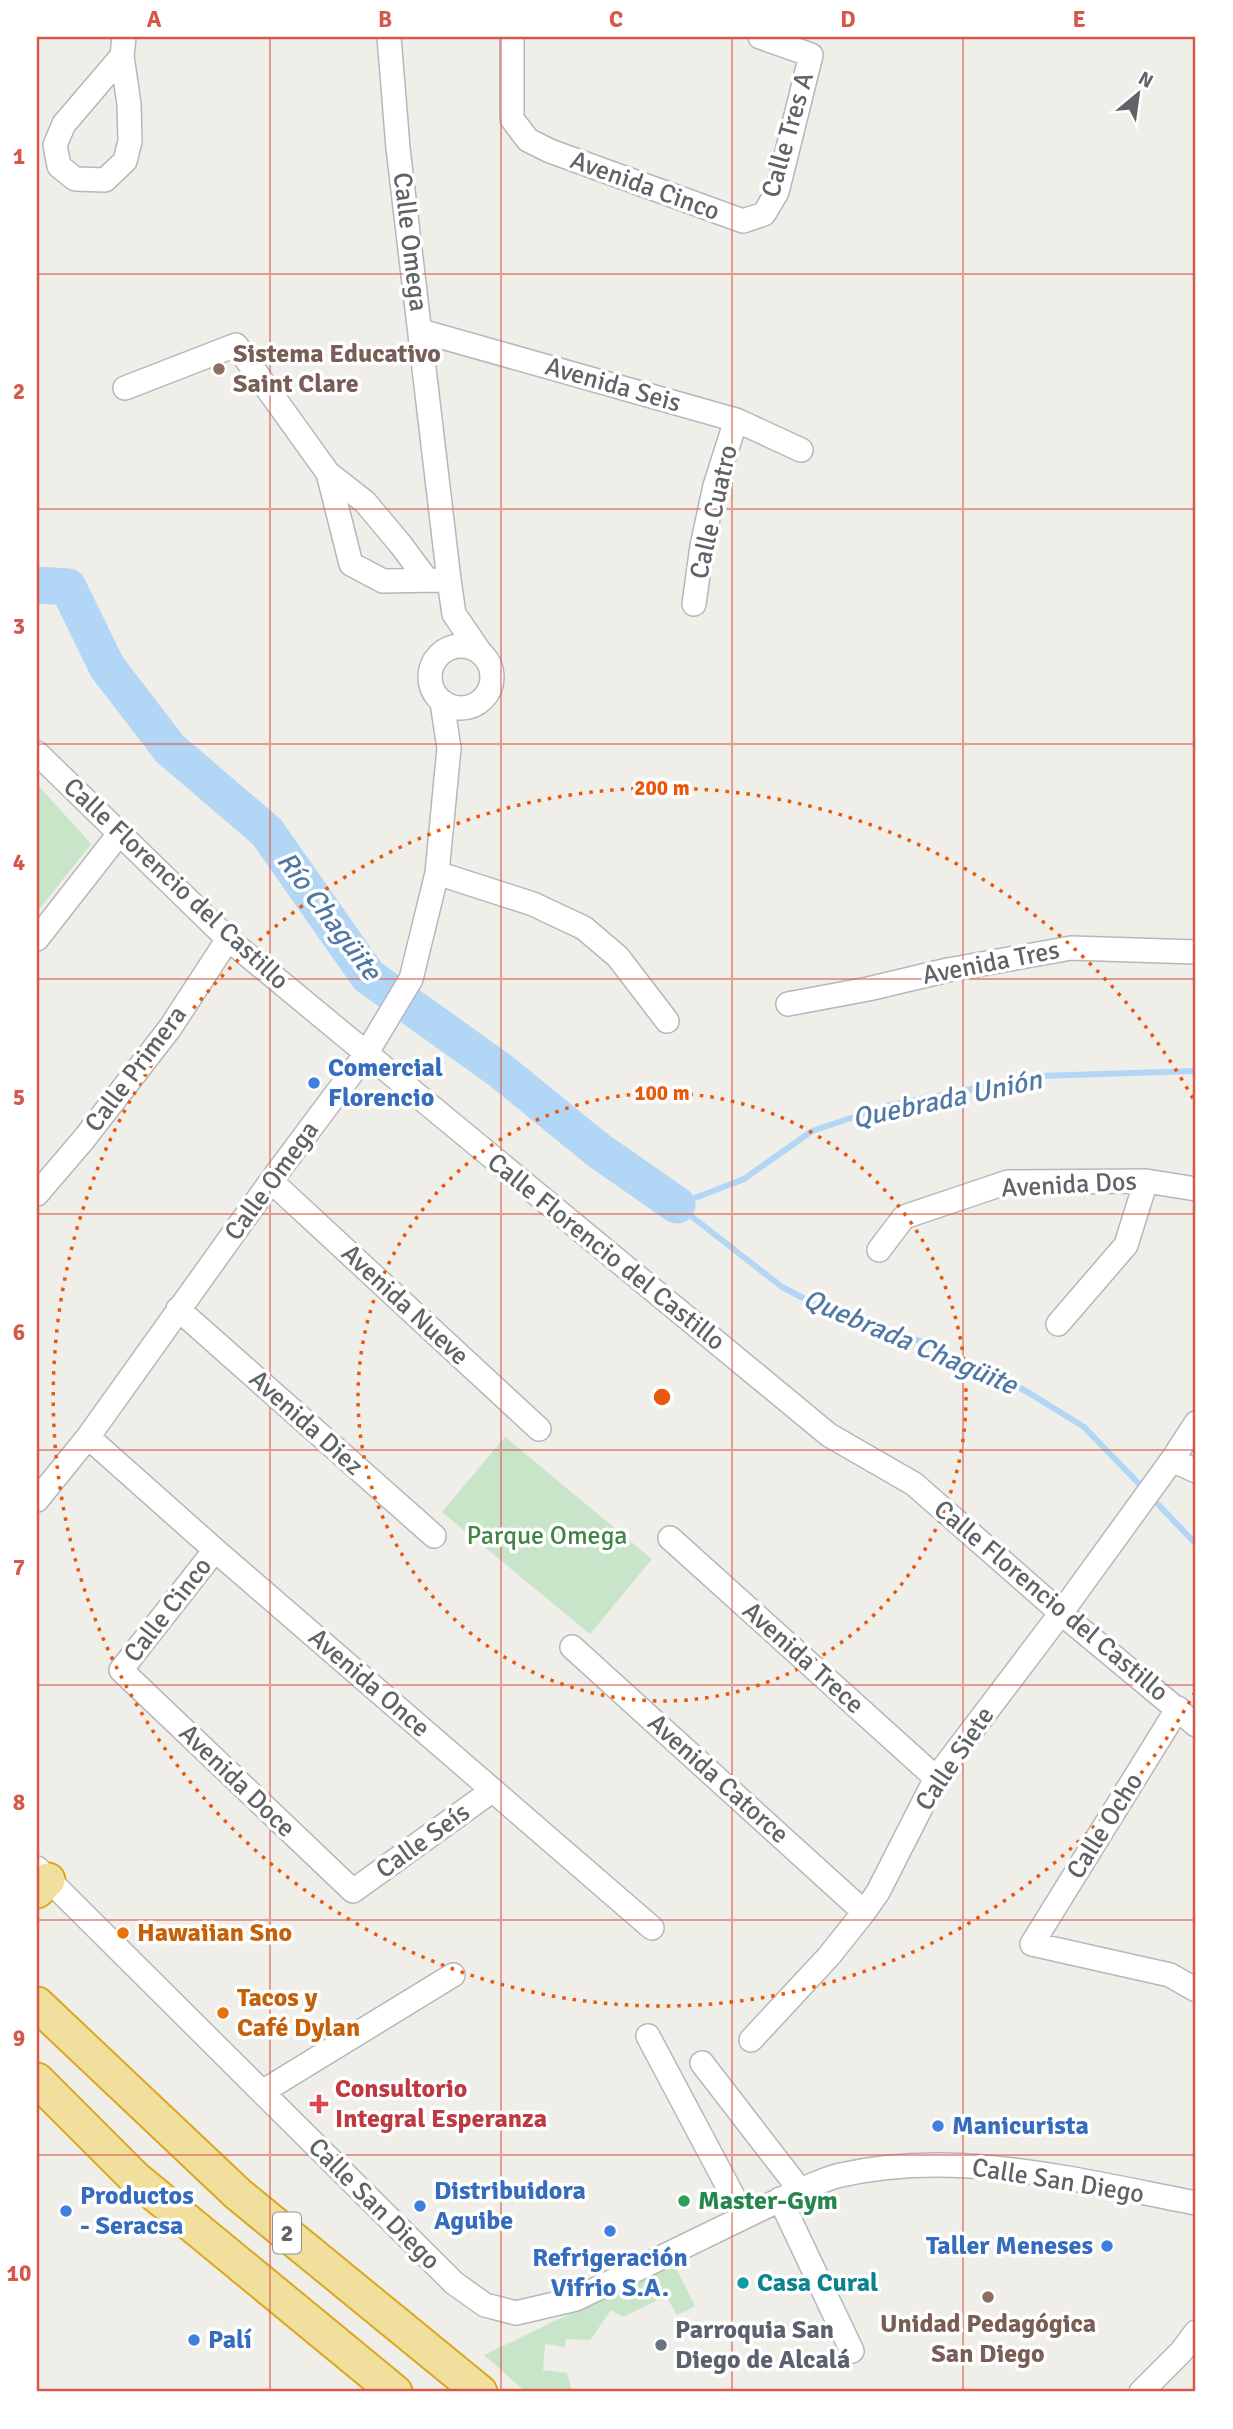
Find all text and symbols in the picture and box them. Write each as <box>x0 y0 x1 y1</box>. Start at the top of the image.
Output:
text: A <box>147 5 162 34</box>
text: B <box>378 5 392 34</box>
text: C <box>609 5 623 34</box>
text: D <box>840 5 856 34</box>
text: E <box>1072 5 1086 34</box>
north arrow <box>1104 60 1174 130</box>
text: N <box>1134 66 1157 94</box>
street label: Calle Tres A <box>755 69 821 201</box>
text: 1 <box>13 142 25 171</box>
street label: Avenida Cinco <box>566 144 724 228</box>
street label: Calle Omega <box>386 171 434 313</box>
place label: Sistema Educativo Saint Clare <box>233 338 441 400</box>
street label: Avenida Seis <box>541 350 685 420</box>
marker: Sistema Educativo Saint Clare <box>211 361 227 377</box>
text: 2 <box>13 377 25 406</box>
street label: Calle Cuatro <box>683 442 745 582</box>
text: 3 <box>13 612 25 641</box>
street label: Calle Florencio del Castillo <box>57 771 295 997</box>
text: 200 m <box>634 775 690 801</box>
water label: Río Chagüite <box>270 845 390 989</box>
text: 4 <box>13 848 25 877</box>
street label: Avenida Tres <box>920 934 1062 992</box>
street label: Calle Primera <box>78 1000 194 1138</box>
place label: Comercial Florencio <box>328 1052 443 1114</box>
water label: Quebrada Unión <box>849 1062 1046 1136</box>
marker: Comercial Florencio <box>306 1075 322 1091</box>
text: 100 m <box>634 1080 690 1106</box>
text: 5 <box>13 1083 25 1112</box>
street label: Calle Omega <box>218 1115 326 1247</box>
street label: Calle Florencio del Castillo <box>481 1146 731 1358</box>
street label: Avenida Dos <box>1000 1165 1138 1205</box>
street label: Avenida Nueve <box>335 1238 475 1372</box>
water label: Quebrada Chagüite <box>798 1282 1024 1403</box>
text: 6 <box>13 1318 25 1347</box>
street label: Avenida Diez <box>242 1363 370 1483</box>
centre of rings <box>650 1385 674 1409</box>
street label: Calle Florencio del Castillo <box>927 1493 1175 1709</box>
park label: Parque Omega <box>466 1520 628 1552</box>
street label: Calle Cinco <box>117 1551 219 1669</box>
text: 7 <box>13 1553 25 1582</box>
street label: Avenida Trece <box>736 1595 870 1721</box>
street label: Avenida Once <box>302 1622 436 1744</box>
street label: Calle Siete <box>909 1701 1001 1817</box>
street label: Avenida Catorce <box>641 1707 795 1851</box>
street label: Avenida Doce <box>172 1718 302 1844</box>
street label: Calle Ocho <box>1060 1767 1150 1885</box>
text: 8 <box>13 1788 25 1817</box>
street label: Calle Seís <box>370 1796 476 1886</box>
place label: Hawaiian Sno <box>137 1917 292 1949</box>
marker: Hawaiian Sno <box>115 1925 131 1941</box>
place label: Tacos y Café Dylan <box>237 1982 360 2044</box>
marker: Tacos y Café Dylan <box>215 2005 231 2021</box>
text: 9 <box>13 2024 25 2053</box>
place label: Consultorio Integral Esperanza <box>335 2073 547 2135</box>
marker: Consultorio Integral Esperanza <box>309 2094 329 2114</box>
place label: Manicurista <box>952 2110 1089 2142</box>
marker: Manicurista <box>930 2118 946 2134</box>
street label: Calle San Diego <box>301 2131 447 2277</box>
street label: Calle San Diego <box>970 2152 1146 2210</box>
place label: Distribuidora Aguibe <box>434 2175 586 2237</box>
place label: Productos - Seracsa <box>80 2180 194 2242</box>
place label: Master-Gym <box>698 2185 838 2217</box>
marker: Master-Gym <box>676 2193 692 2209</box>
marker: Distribuidora Aguibe <box>412 2198 428 2214</box>
marker: Productos - Seracsa <box>58 2203 74 2219</box>
road number: 2 <box>273 2212 301 2254</box>
marker: Refrigeración Vifrio S.A. <box>602 2223 618 2239</box>
place label: Taller Meneses <box>926 2230 1093 2262</box>
marker: Taller Meneses <box>1099 2238 1115 2254</box>
place label: Refrigeración Vifrio S.A. <box>532 2242 688 2304</box>
text: 10 <box>7 2259 31 2288</box>
place label: Casa Cural <box>757 2267 878 2299</box>
marker: Casa Cural <box>735 2275 751 2291</box>
marker: Unidad Pedagógica San Diego <box>980 2289 996 2305</box>
place label: Unidad Pedagógica San Diego <box>880 2308 1096 2370</box>
place label: Parroquia San Diego de Alcalá <box>675 2314 850 2376</box>
place label: Palí <box>208 2324 252 2356</box>
marker: Palí <box>186 2332 202 2348</box>
marker: Parroquia San Diego de Alcalá <box>653 2337 669 2353</box>

